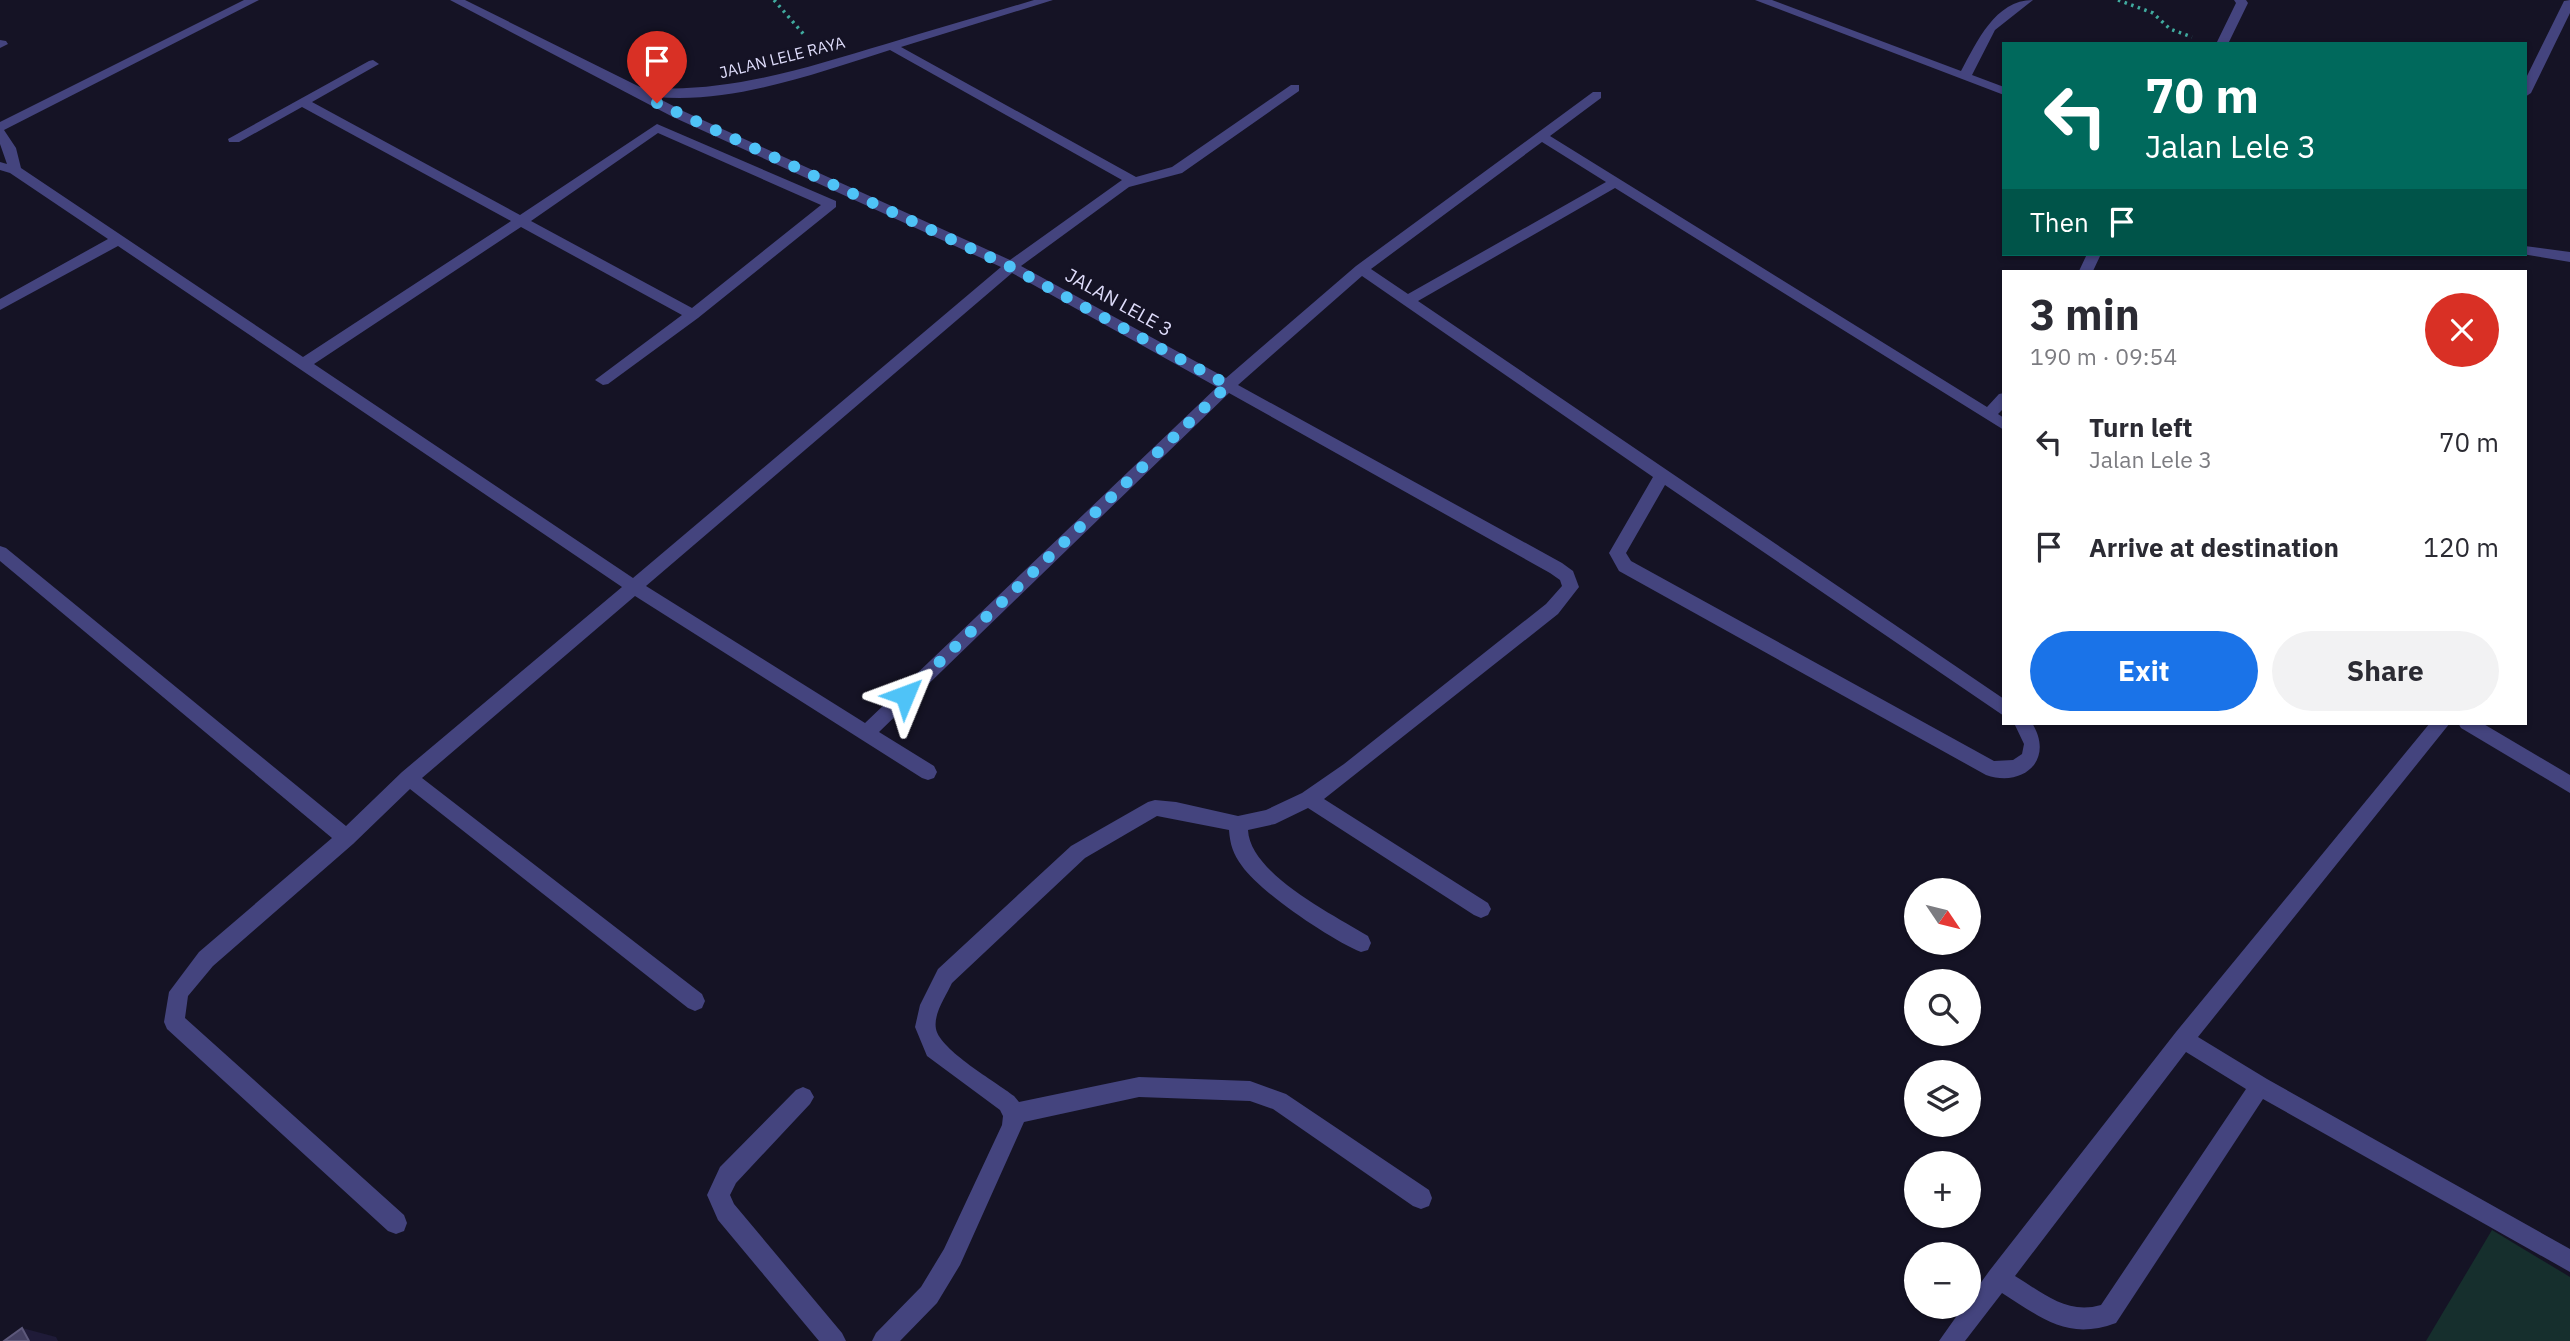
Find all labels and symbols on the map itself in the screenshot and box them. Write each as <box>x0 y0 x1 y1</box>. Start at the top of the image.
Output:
pin <box>627 31 687 103</box>
street label: JALAN LELE RAYA <box>717 32 847 82</box>
street label: JALAN LELE 3 <box>1061 263 1177 341</box>
position arrow <box>868 658 942 732</box>
north arrow <box>1904 878 1981 956</box>

